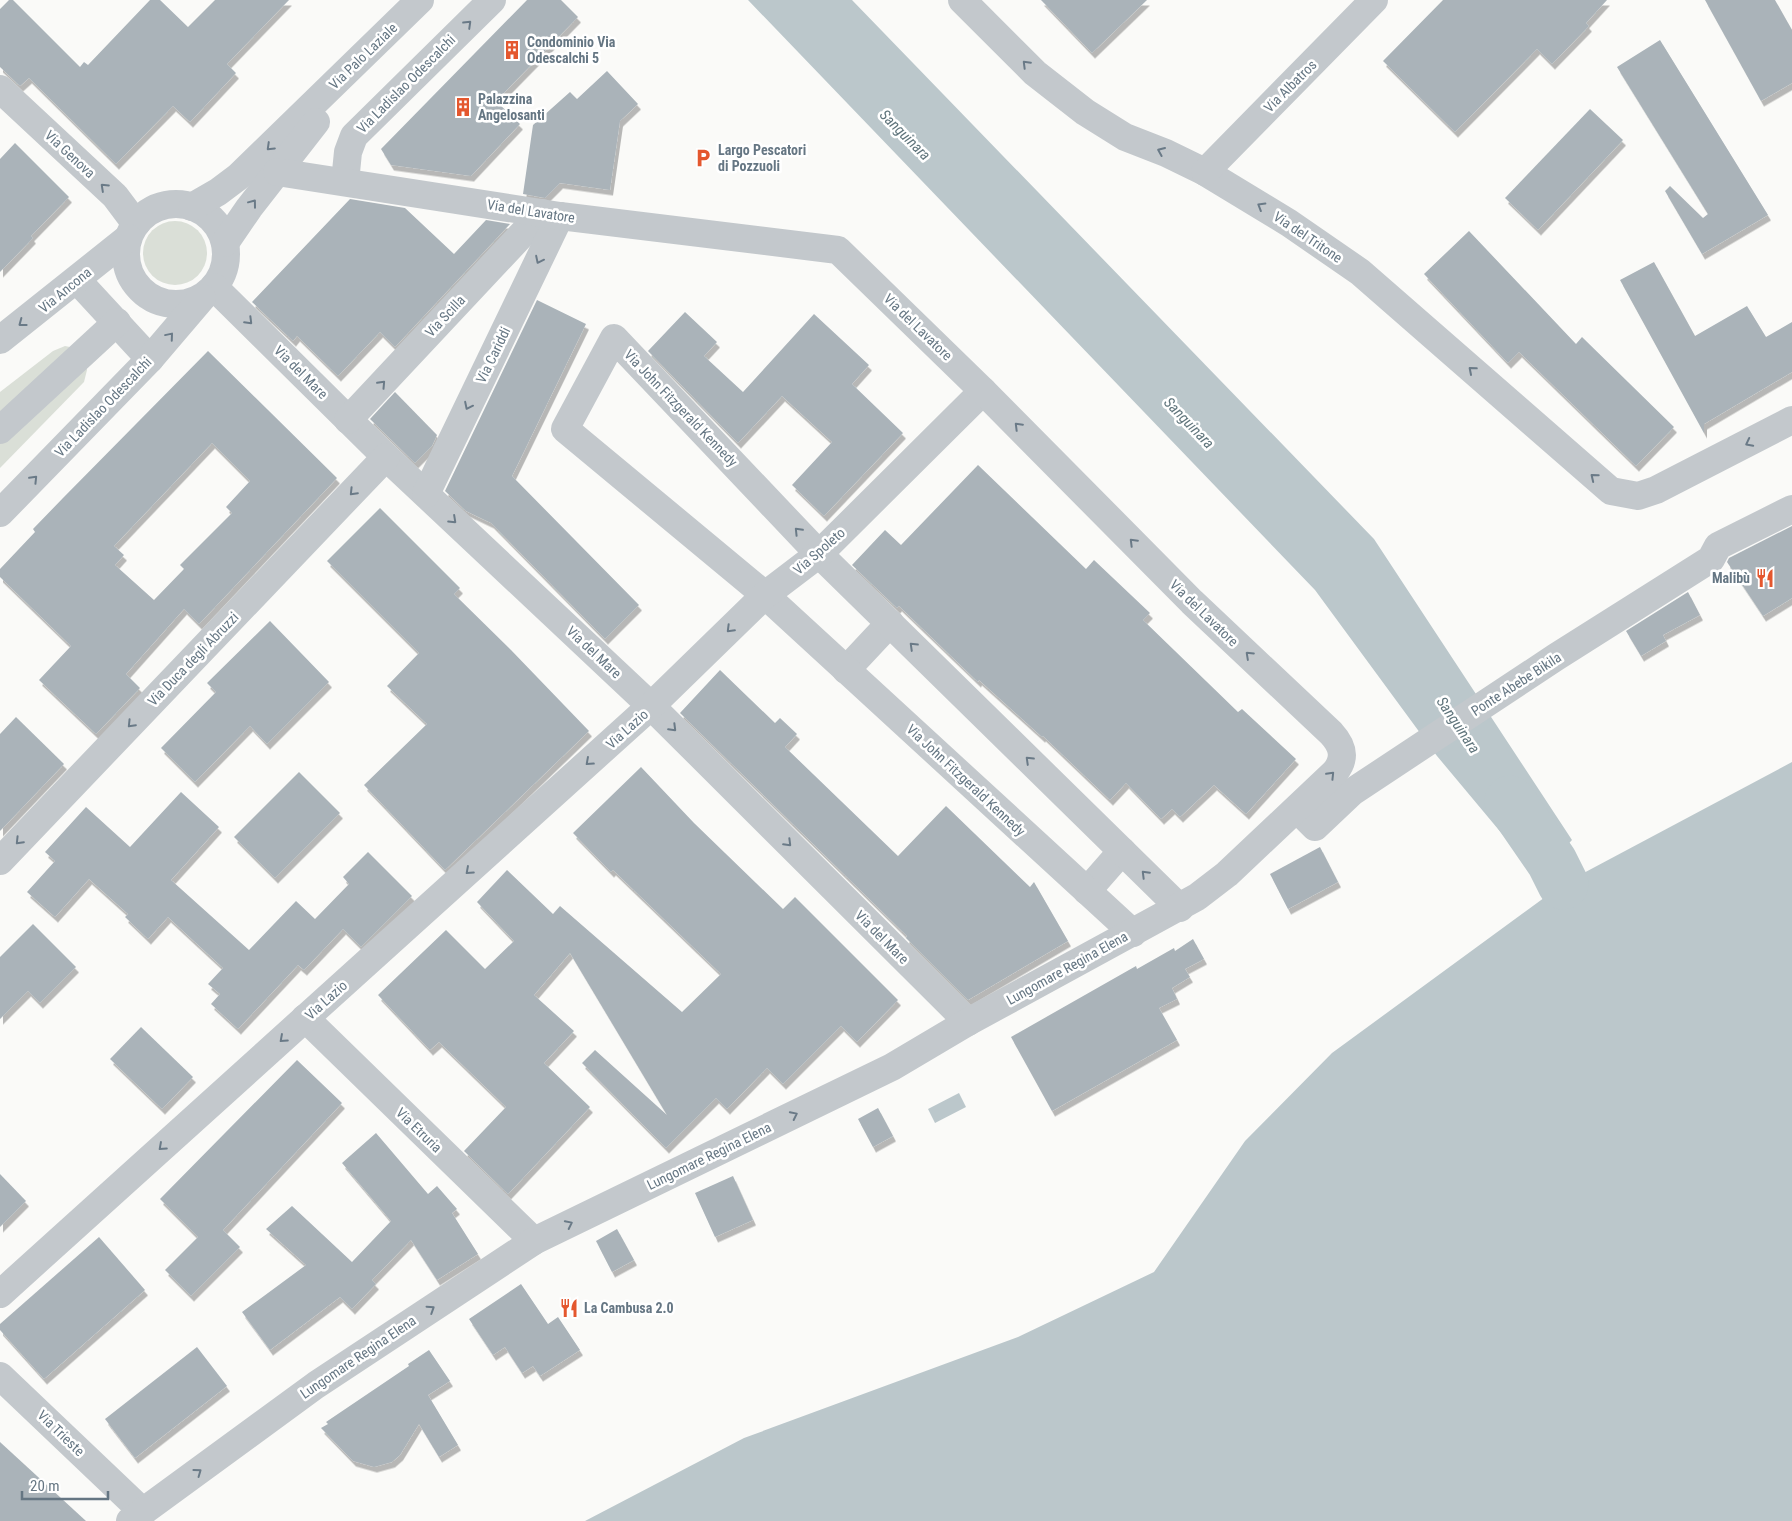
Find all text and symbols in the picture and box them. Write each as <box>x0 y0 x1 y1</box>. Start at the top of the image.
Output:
street label: Via Palo Laziale <box>326 19 401 92</box>
one-way arrow <box>462 21 471 30</box>
street label: Via Ladislao Odescalchi <box>354 32 458 136</box>
place label: Condominio Via Odescalchi 5 <box>527 34 616 66</box>
building icon: Condominio Via Odescalchi 5 <box>501 39 523 61</box>
street label: Via Albatros <box>1260 56 1320 116</box>
one-way arrow <box>1023 60 1032 69</box>
place label: Palazzina Angelosanti <box>478 91 545 123</box>
building icon: Palazzina Angelosanti <box>452 96 474 118</box>
water label: Sanguinara <box>876 106 934 164</box>
street label: Via Genova <box>42 127 98 181</box>
one-way arrow <box>266 141 275 150</box>
place label: Largo Pescatori di Pozzuoli <box>718 142 806 174</box>
parking icon: Largo Pescatori di Pozzuoli <box>692 147 714 169</box>
one-way arrow <box>1157 147 1166 158</box>
one-way arrow <box>101 184 110 193</box>
street label: Via del Lavatore <box>486 196 576 226</box>
one-way arrow <box>247 199 256 209</box>
one-way arrow <box>1258 203 1267 213</box>
street label: Via del Tritone <box>1271 208 1346 266</box>
one-way arrow <box>535 255 545 264</box>
street label: Via Ancona <box>36 264 94 316</box>
street label: Via del Lavatore <box>881 291 956 364</box>
street label: Via Scilla <box>422 292 468 340</box>
one-way arrow <box>244 315 253 324</box>
one-way arrow <box>19 318 28 326</box>
street label: Via Cariddi <box>473 324 513 386</box>
one-way arrow <box>165 332 174 341</box>
street label: Via del Mare <box>271 342 331 402</box>
street label: Via John Fitzgerald Kennedy <box>621 346 741 470</box>
street label: Via Ladislao Odescalchi <box>51 354 155 460</box>
one-way arrow <box>1468 367 1477 376</box>
one-way arrow <box>376 381 385 390</box>
water label: Sanguinara <box>1160 394 1218 452</box>
one-way arrow <box>464 401 474 410</box>
one-way arrow <box>1015 423 1024 432</box>
one-way arrow <box>1745 436 1754 446</box>
one-way arrow <box>28 475 37 484</box>
one-way arrow <box>1591 475 1600 483</box>
one-way arrow <box>350 487 359 496</box>
one-way arrow <box>448 514 457 523</box>
street label: Via Spoleto <box>790 524 848 578</box>
one-way arrow <box>795 528 804 537</box>
one-way arrow <box>1129 539 1138 548</box>
restaurant icon: Malibù <box>1754 567 1776 589</box>
place label: Malibù <box>1712 570 1750 586</box>
street label: Via del Lavatore <box>1167 577 1242 650</box>
street label: Via Duca degli Abruzzi <box>144 609 242 709</box>
street label: Via del Mare <box>563 623 625 682</box>
one-way arrow <box>727 623 736 632</box>
one-way arrow <box>910 643 919 652</box>
street label: Ponte Abebe Bikila <box>1468 649 1564 719</box>
one-way arrow <box>1245 652 1254 661</box>
water label: Sanguinara <box>1433 693 1483 757</box>
street label: Via Lazio <box>603 706 651 752</box>
one-way arrow <box>128 718 137 727</box>
street label: Via John Fitzgerald Kennedy <box>903 721 1029 839</box>
one-way arrow <box>667 722 676 731</box>
one-way arrow <box>1026 756 1035 765</box>
one-way arrow <box>586 757 595 766</box>
one-way arrow <box>1326 772 1335 781</box>
one-way arrow <box>16 835 25 844</box>
one-way arrow <box>782 837 791 846</box>
one-way arrow <box>465 865 474 874</box>
one-way arrow <box>1142 870 1151 879</box>
street label: Via del Mare <box>852 907 912 967</box>
street label: Lungomare Regina Elena <box>1004 928 1130 1008</box>
street label: Via Lazio <box>302 977 350 1023</box>
one-way arrow <box>279 1033 288 1042</box>
street label: Via Etruria <box>393 1104 445 1156</box>
one-way arrow <box>789 1111 798 1121</box>
street label: Lungomare Regina Elena <box>644 1119 774 1193</box>
one-way arrow <box>159 1142 168 1151</box>
one-way arrow <box>564 1220 573 1230</box>
restaurant icon: La Cambusa 2.0 <box>558 1297 580 1319</box>
place label: La Cambusa 2.0 <box>584 1300 674 1316</box>
one-way arrow <box>426 1305 435 1315</box>
street label: Lungomare Regina Elena <box>297 1312 419 1402</box>
street label: Via Trieste <box>34 1407 88 1459</box>
scale bar <box>22 1468 109 1500</box>
one-way arrow <box>192 1469 201 1477</box>
text: 20 m <box>30 1477 60 1495</box>

